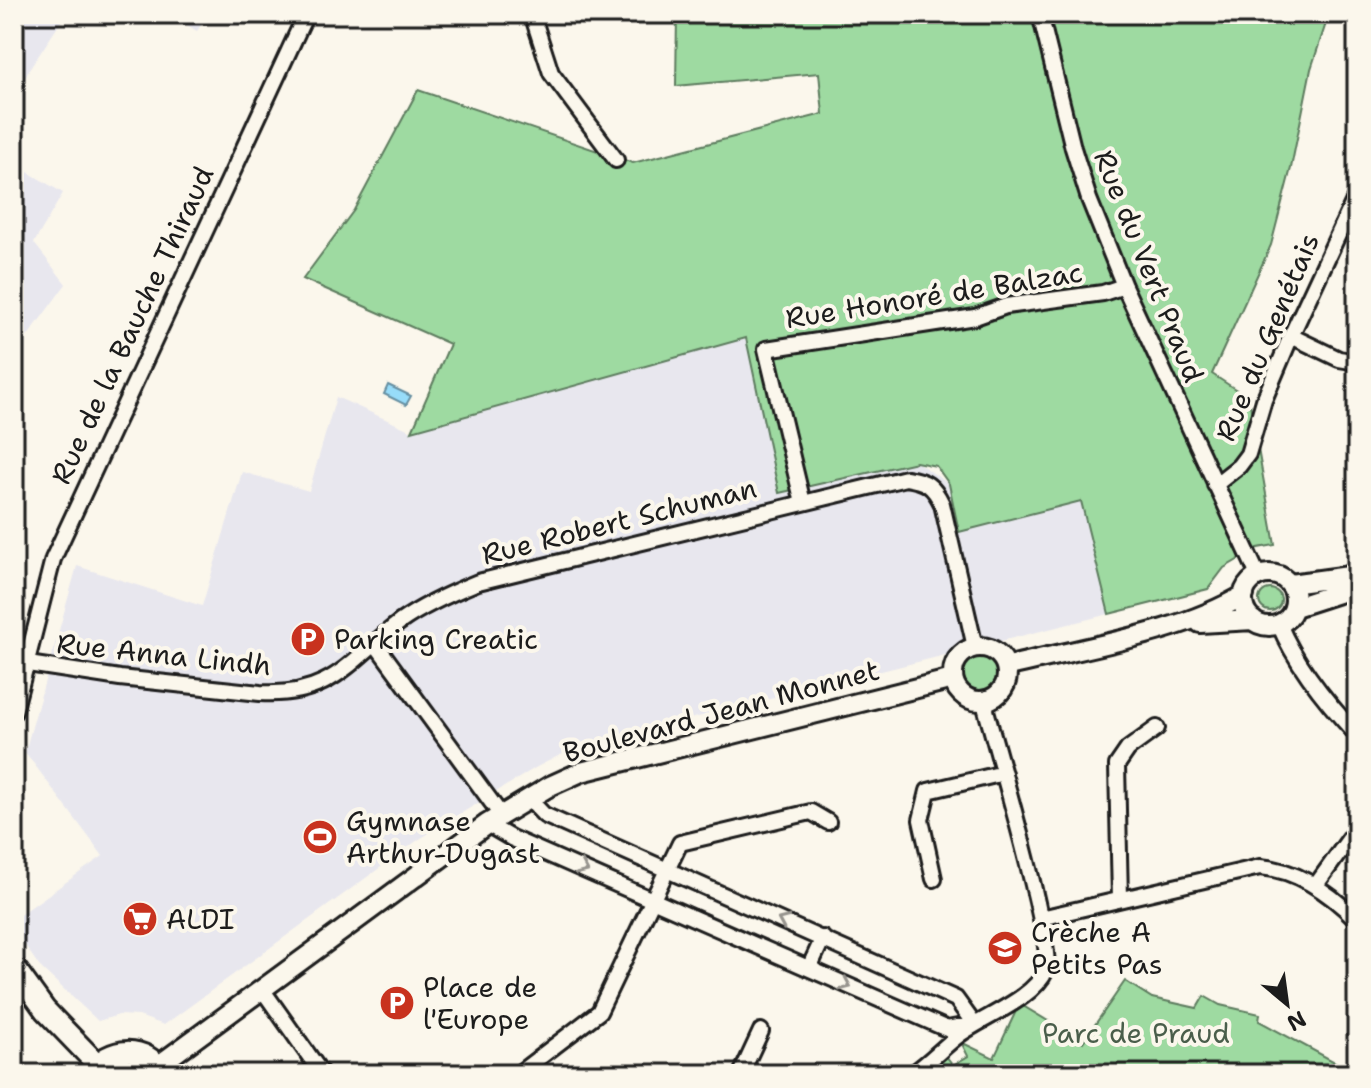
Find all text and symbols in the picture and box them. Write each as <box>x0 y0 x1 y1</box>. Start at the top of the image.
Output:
street label: Rue du Vert Praud <box>1085 144 1213 388</box>
street label: Rue de la Bauche Thiraud <box>42 160 222 490</box>
street label: Rue du Genétais <box>1206 227 1328 447</box>
street label: Rue Honoré de Balzac <box>783 253 1085 337</box>
street label: Rue Robert Schuman <box>478 468 760 574</box>
parking icon: Parking Creatic <box>289 620 327 658</box>
place label: Parking Creatic <box>334 620 538 658</box>
street label: Rue Anna Lindh <box>55 624 273 684</box>
street label: Boulevard Jean Monnet <box>559 650 883 772</box>
place label: Gymnase Arthur-Dugast <box>346 802 540 872</box>
sports icon: Gymnase Arthur-Dugast <box>301 818 339 856</box>
one-way arrow <box>575 859 589 875</box>
supermarket icon: ALDI <box>121 900 159 938</box>
place label: ALDI <box>166 900 235 938</box>
place label: Crèche A Petits Pas <box>1031 913 1163 983</box>
one-way arrow <box>777 914 791 930</box>
school or university icon: Crèche A Petits Pas <box>986 929 1024 967</box>
north arrow <box>1247 964 1327 1044</box>
place label: Place de l'Europe <box>423 968 537 1038</box>
one-way arrow <box>838 975 853 991</box>
parking icon: Place de l'Europe <box>378 984 416 1022</box>
text: N <box>1282 1004 1311 1038</box>
park label: Parc de Praud <box>1042 1014 1230 1052</box>

